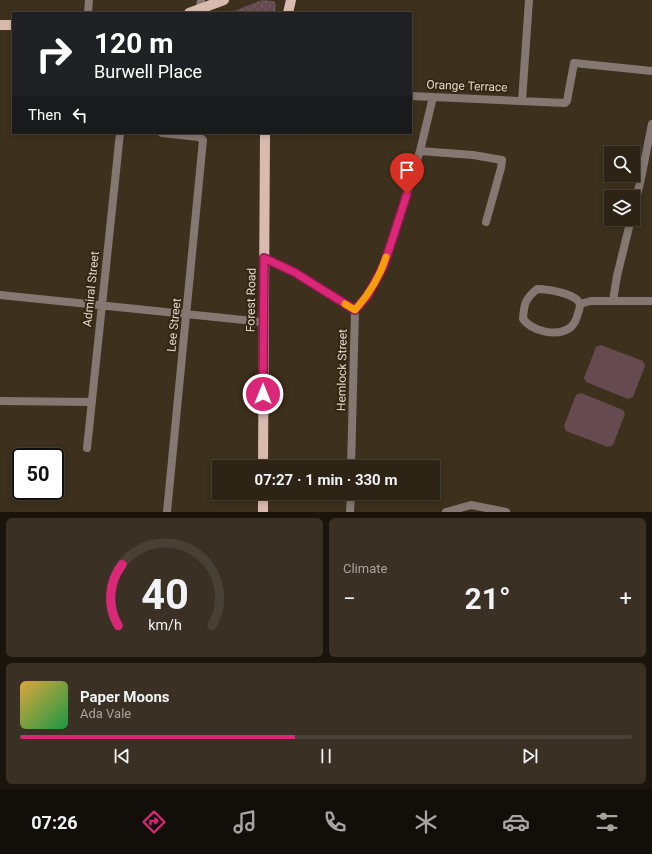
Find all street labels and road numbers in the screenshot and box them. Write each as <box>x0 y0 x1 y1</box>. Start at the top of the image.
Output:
street label: Orange Terrace <box>426 78 508 94</box>
street label: Admiral Street <box>80 250 102 328</box>
street label: Forest Road <box>243 268 259 332</box>
street label: Lee Street <box>164 297 184 352</box>
street label: Hemlock Street <box>334 329 350 411</box>

